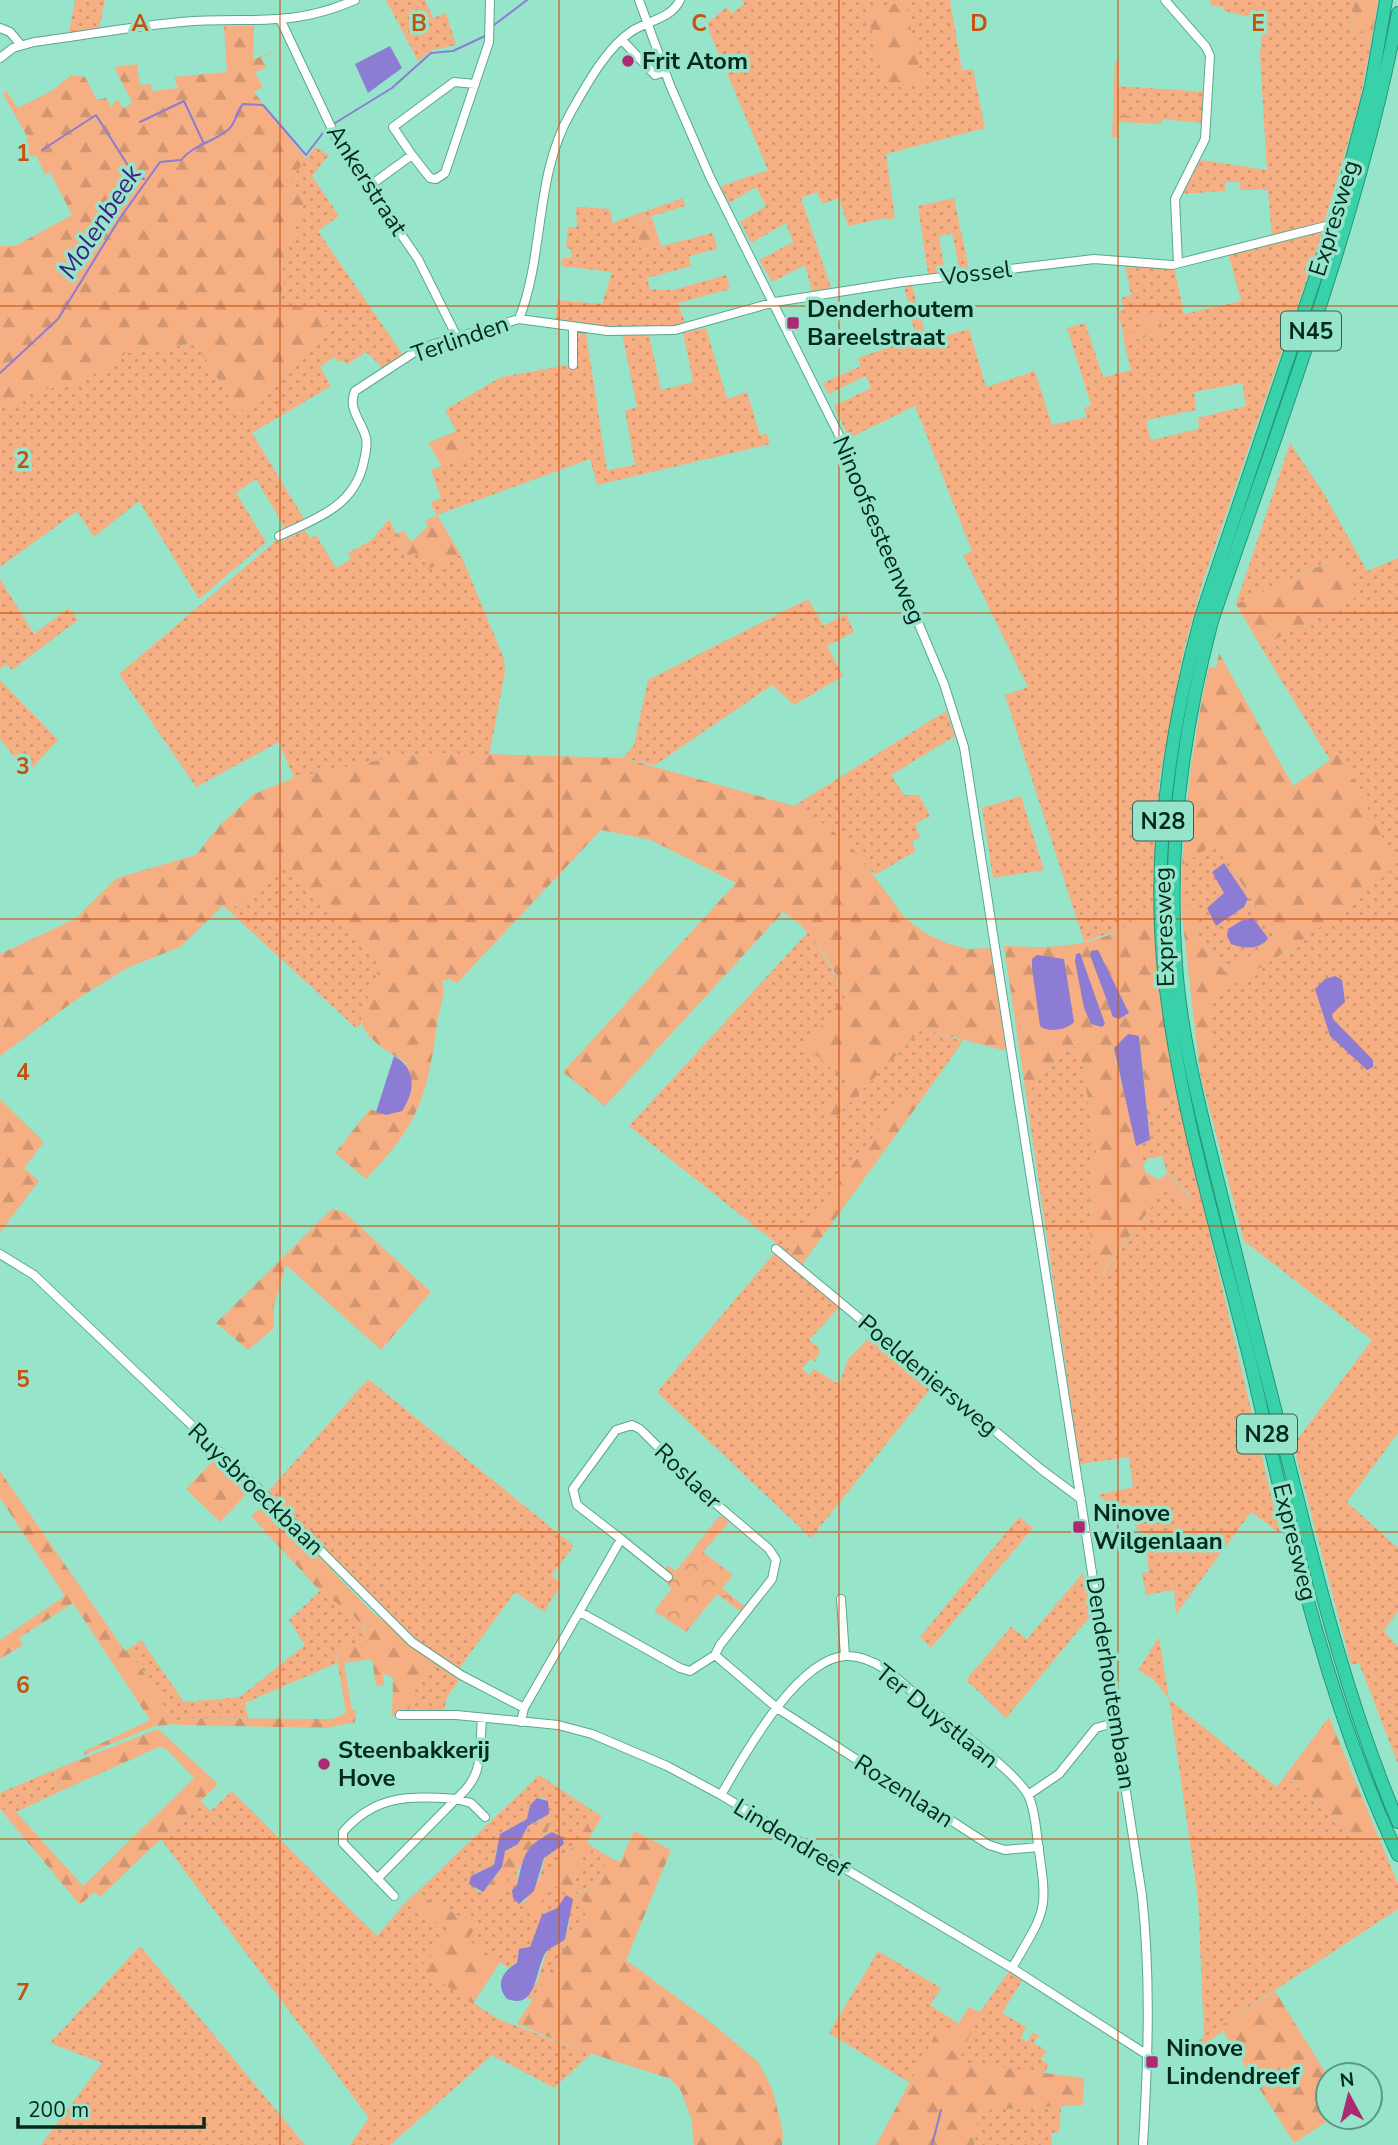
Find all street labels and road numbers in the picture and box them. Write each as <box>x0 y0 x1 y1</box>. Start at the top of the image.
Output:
street label: Ankerstraat <box>319 118 415 242</box>
street label: Expresweg <box>1301 156 1367 280</box>
street label: Vossel <box>938 253 1013 293</box>
street label: Terlinden <box>407 307 513 371</box>
road number: N45 <box>1281 312 1341 350</box>
street label: Ninoofsesteenweg <box>825 431 933 629</box>
road number: N28 <box>1133 802 1193 841</box>
street label: Expresweg <box>1146 867 1182 987</box>
street label: Poeldeniersweg <box>851 1307 1005 1443</box>
road number: N28 <box>1237 1414 1297 1454</box>
street label: Ruysbroeckbaan <box>181 1416 331 1562</box>
street label: Roslaer <box>647 1436 729 1516</box>
street label: Expresweg <box>1265 1480 1325 1604</box>
street label: Denderhoutembaan <box>1078 1574 1144 1792</box>
street label: Ter Duystlaan <box>869 1657 1005 1775</box>
street label: Rozenlaan <box>848 1747 960 1835</box>
street label: Lindendreef <box>728 1791 855 1885</box>

